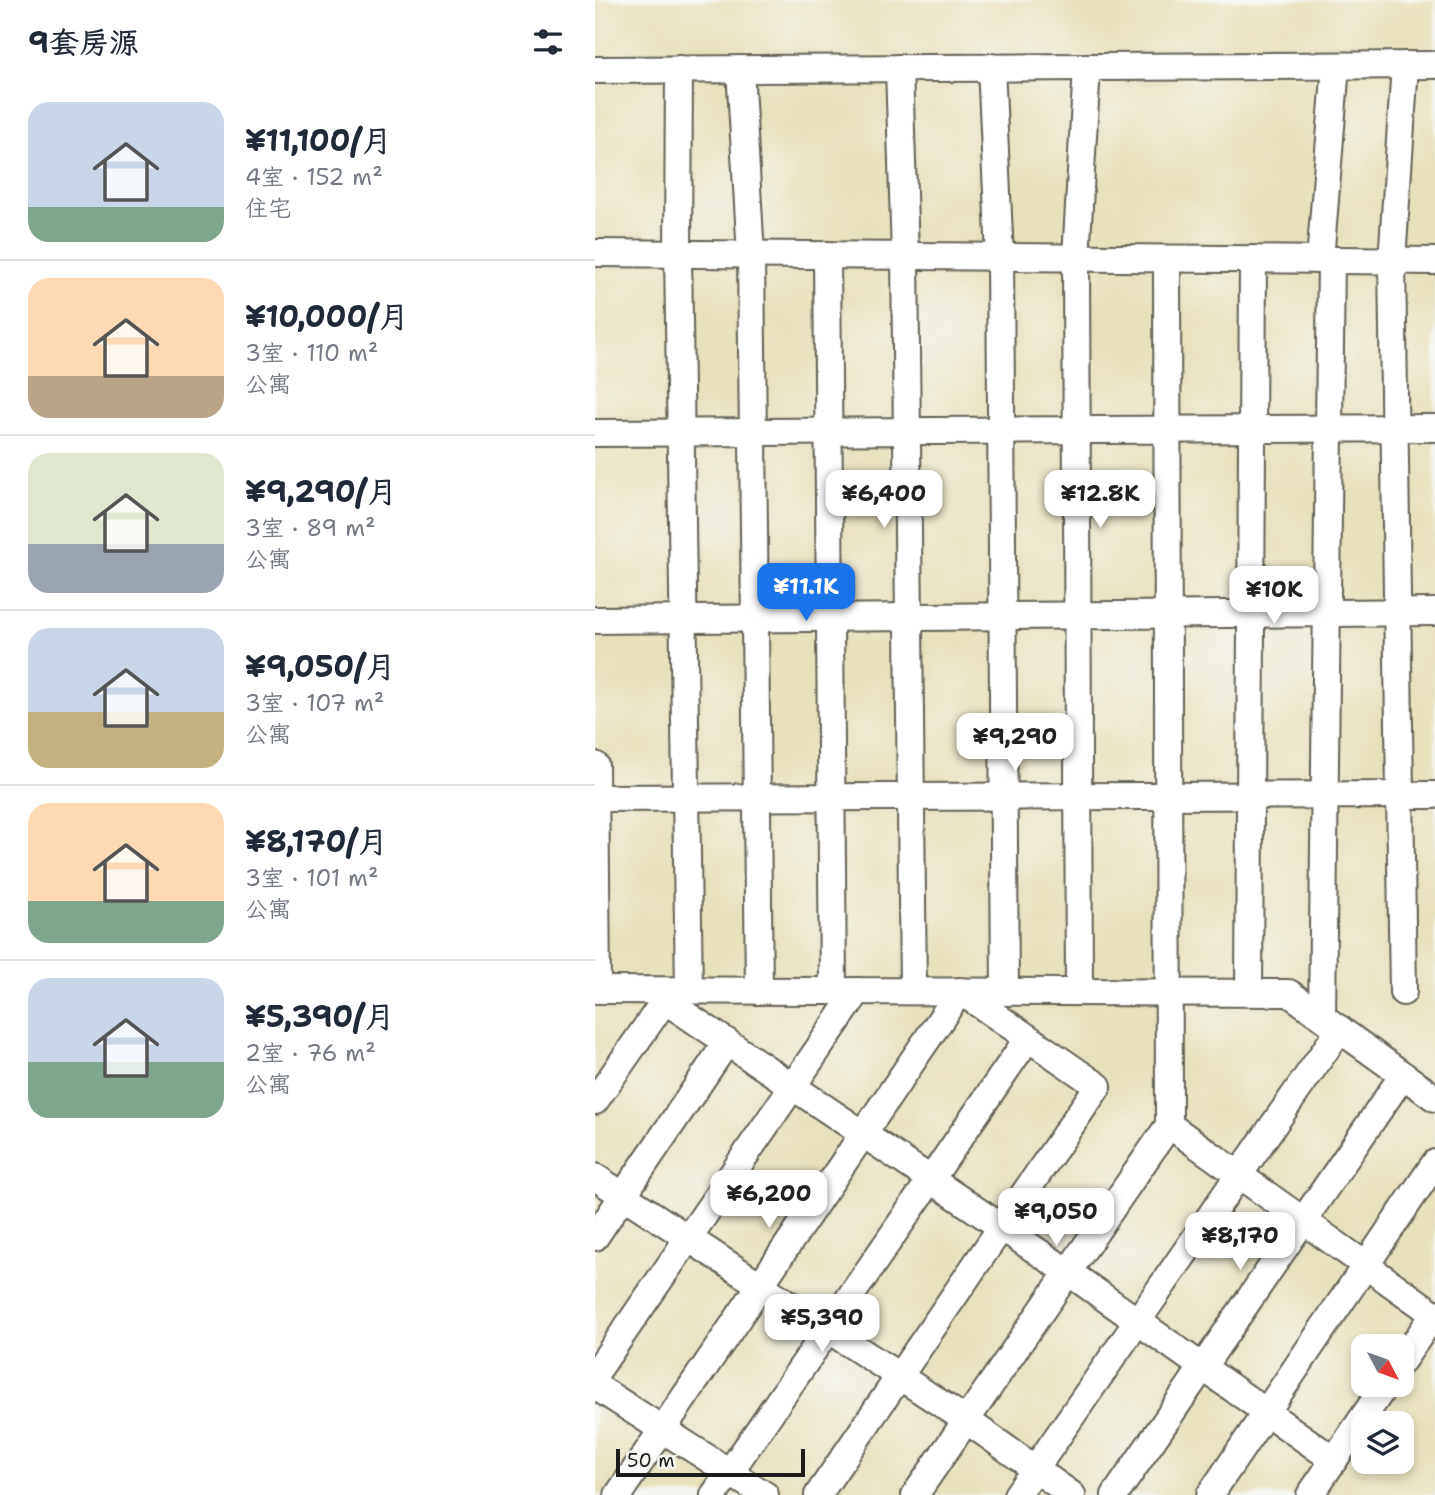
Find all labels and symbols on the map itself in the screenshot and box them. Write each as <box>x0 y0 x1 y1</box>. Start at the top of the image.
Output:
pin: ¥6,400 <box>827 470 941 530</box>
pin: ¥12.8K <box>1043 470 1157 530</box>
pin: ¥11.1K <box>749 564 863 623</box>
pin: ¥10K <box>1233 566 1315 626</box>
pin: ¥9,290 <box>958 714 1072 773</box>
pin: ¥6,200 <box>712 1170 826 1230</box>
pin: ¥9,050 <box>999 1188 1113 1248</box>
pin: ¥8,170 <box>1183 1212 1297 1272</box>
pin: ¥5,390 <box>765 1294 879 1354</box>
north arrow <box>1351 1334 1414 1396</box>
scale bar <box>616 1446 805 1478</box>

